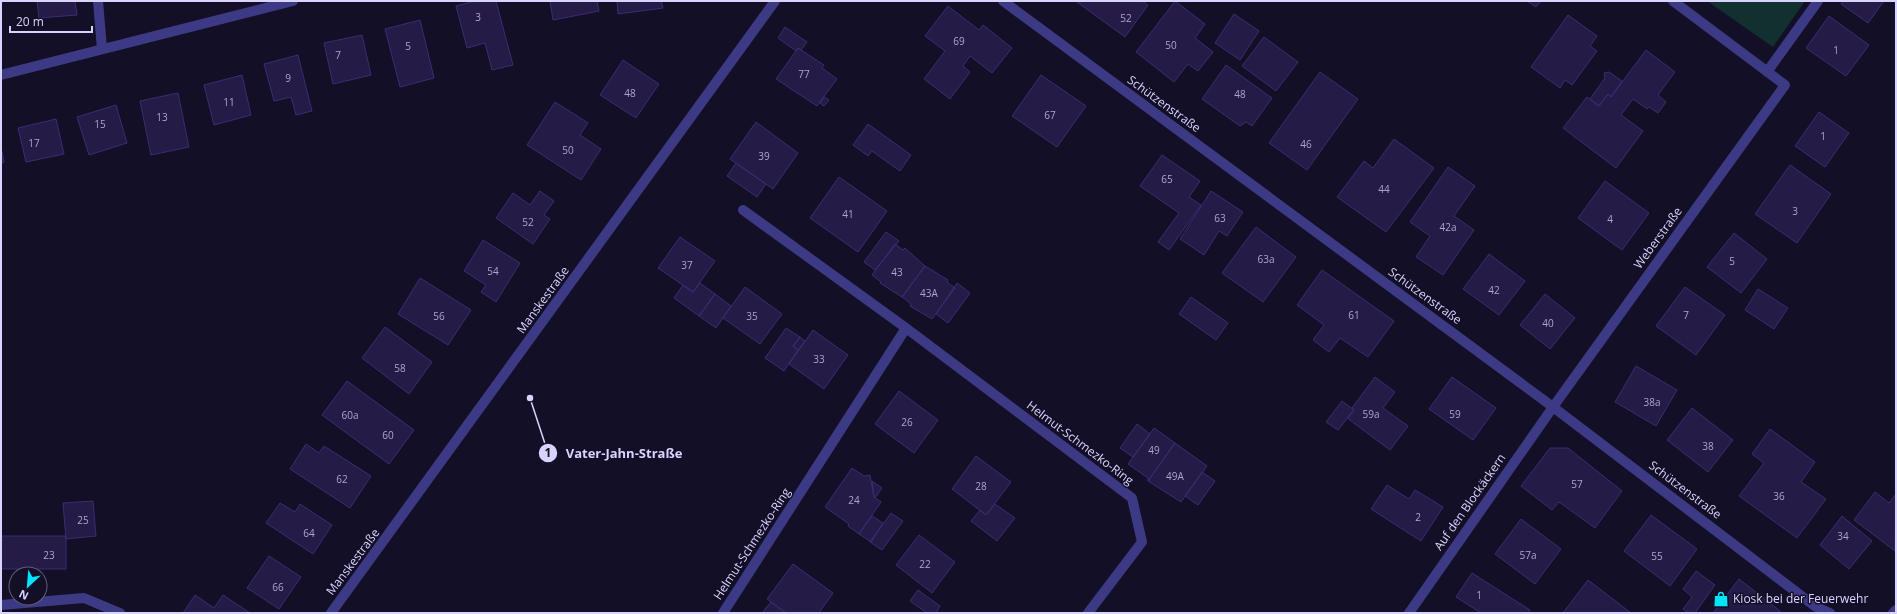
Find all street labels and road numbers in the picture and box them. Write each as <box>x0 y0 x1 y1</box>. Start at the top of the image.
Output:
street label: Schützenstraße <box>1124 71 1205 136</box>
street label: Weberstraße <box>1629 203 1686 272</box>
street label: Manskestraße <box>512 262 573 337</box>
street label: Schützenstraße <box>1385 263 1466 328</box>
street label: Helmut-Schmezko-Ring <box>1023 397 1138 489</box>
street label: Auf den Blockäckern <box>1430 450 1509 553</box>
street label: Schützenstraße <box>1646 457 1725 523</box>
street label: Helmut-Schmezko-Ring <box>709 484 794 603</box>
street label: Manskestraße <box>322 525 383 599</box>

